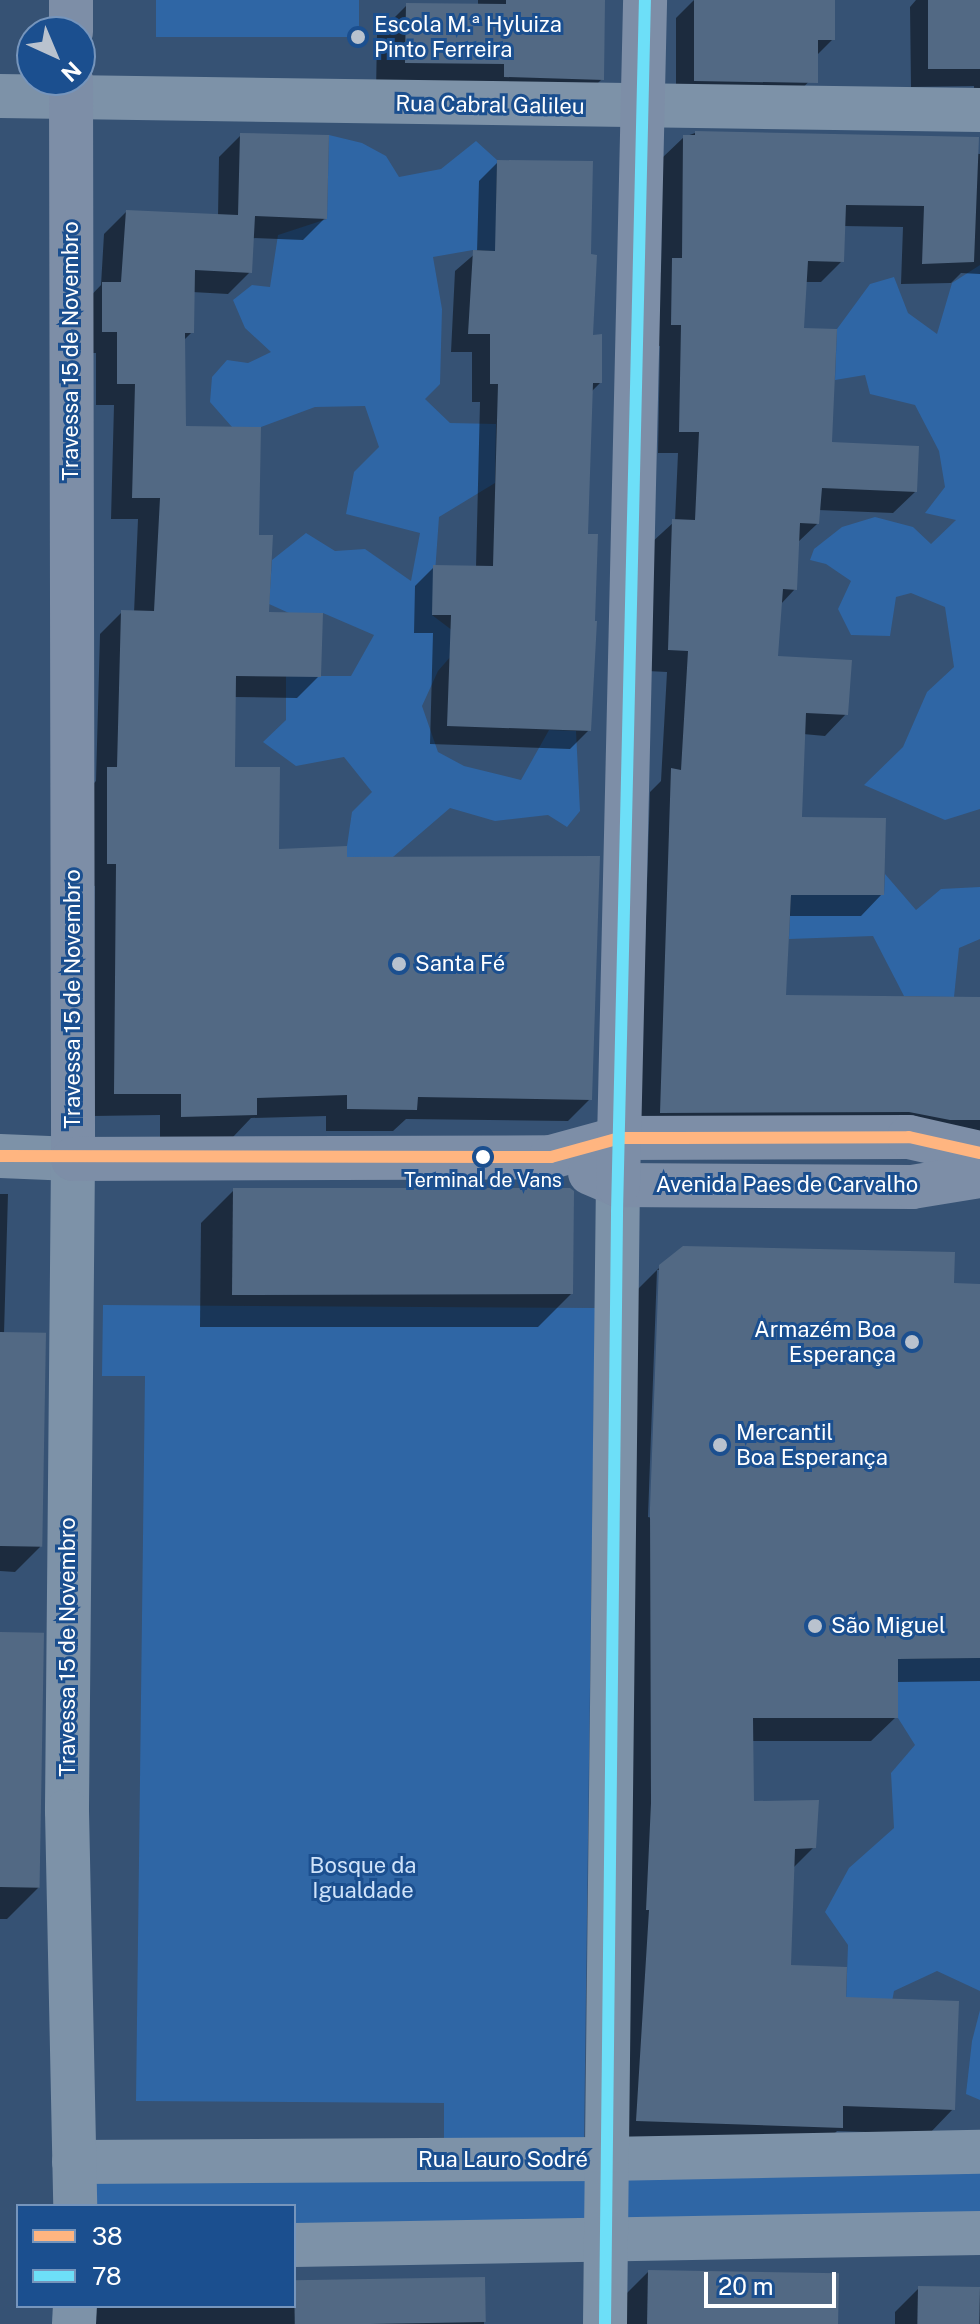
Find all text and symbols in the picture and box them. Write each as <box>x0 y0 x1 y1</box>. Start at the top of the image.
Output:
place label: Escola M.ª Hyluiza Pinto Ferreira <box>374 11 562 62</box>
north arrow <box>16 16 96 96</box>
marker: Escola M.ª Hyluiza Pinto Ferreira <box>349 28 367 46</box>
text: N <box>56 56 87 87</box>
street label: Rua Cabral Galileu <box>395 90 585 120</box>
street label: Travessa 15 de Novembro <box>58 221 84 481</box>
street label: Travessa 15 de Novembro <box>60 869 86 1129</box>
place label: Santa Fé <box>415 951 505 977</box>
marker: Santa Fé <box>390 955 408 973</box>
marker: Terminal de Vans <box>475 1149 491 1165</box>
place label: Terminal de Vans <box>404 1168 562 1192</box>
street label: Avenida Paes de Carvalho <box>656 1172 918 1198</box>
place label: Armazém Boa Esperança <box>754 1316 896 1368</box>
marker: Armazém Boa Esperança <box>903 1333 921 1351</box>
place label: Mercantil Boa Esperança <box>736 1419 888 1470</box>
marker: Mercantil Boa Esperança <box>711 1436 729 1454</box>
street label: Travessa 15 de Novembro <box>55 1517 81 1777</box>
place label: São Miguel <box>831 1613 946 1639</box>
marker: São Miguel <box>806 1617 824 1635</box>
park label: Bosque da Igualdade <box>309 1852 417 1904</box>
street label: Rua Lauro Sodré <box>418 2147 588 2173</box>
legend <box>16 2204 296 2308</box>
text: 38 <box>92 2222 123 2250</box>
scale bar <box>708 2256 840 2306</box>
text: 78 <box>92 2262 121 2290</box>
text: 20 m <box>718 2272 774 2300</box>

